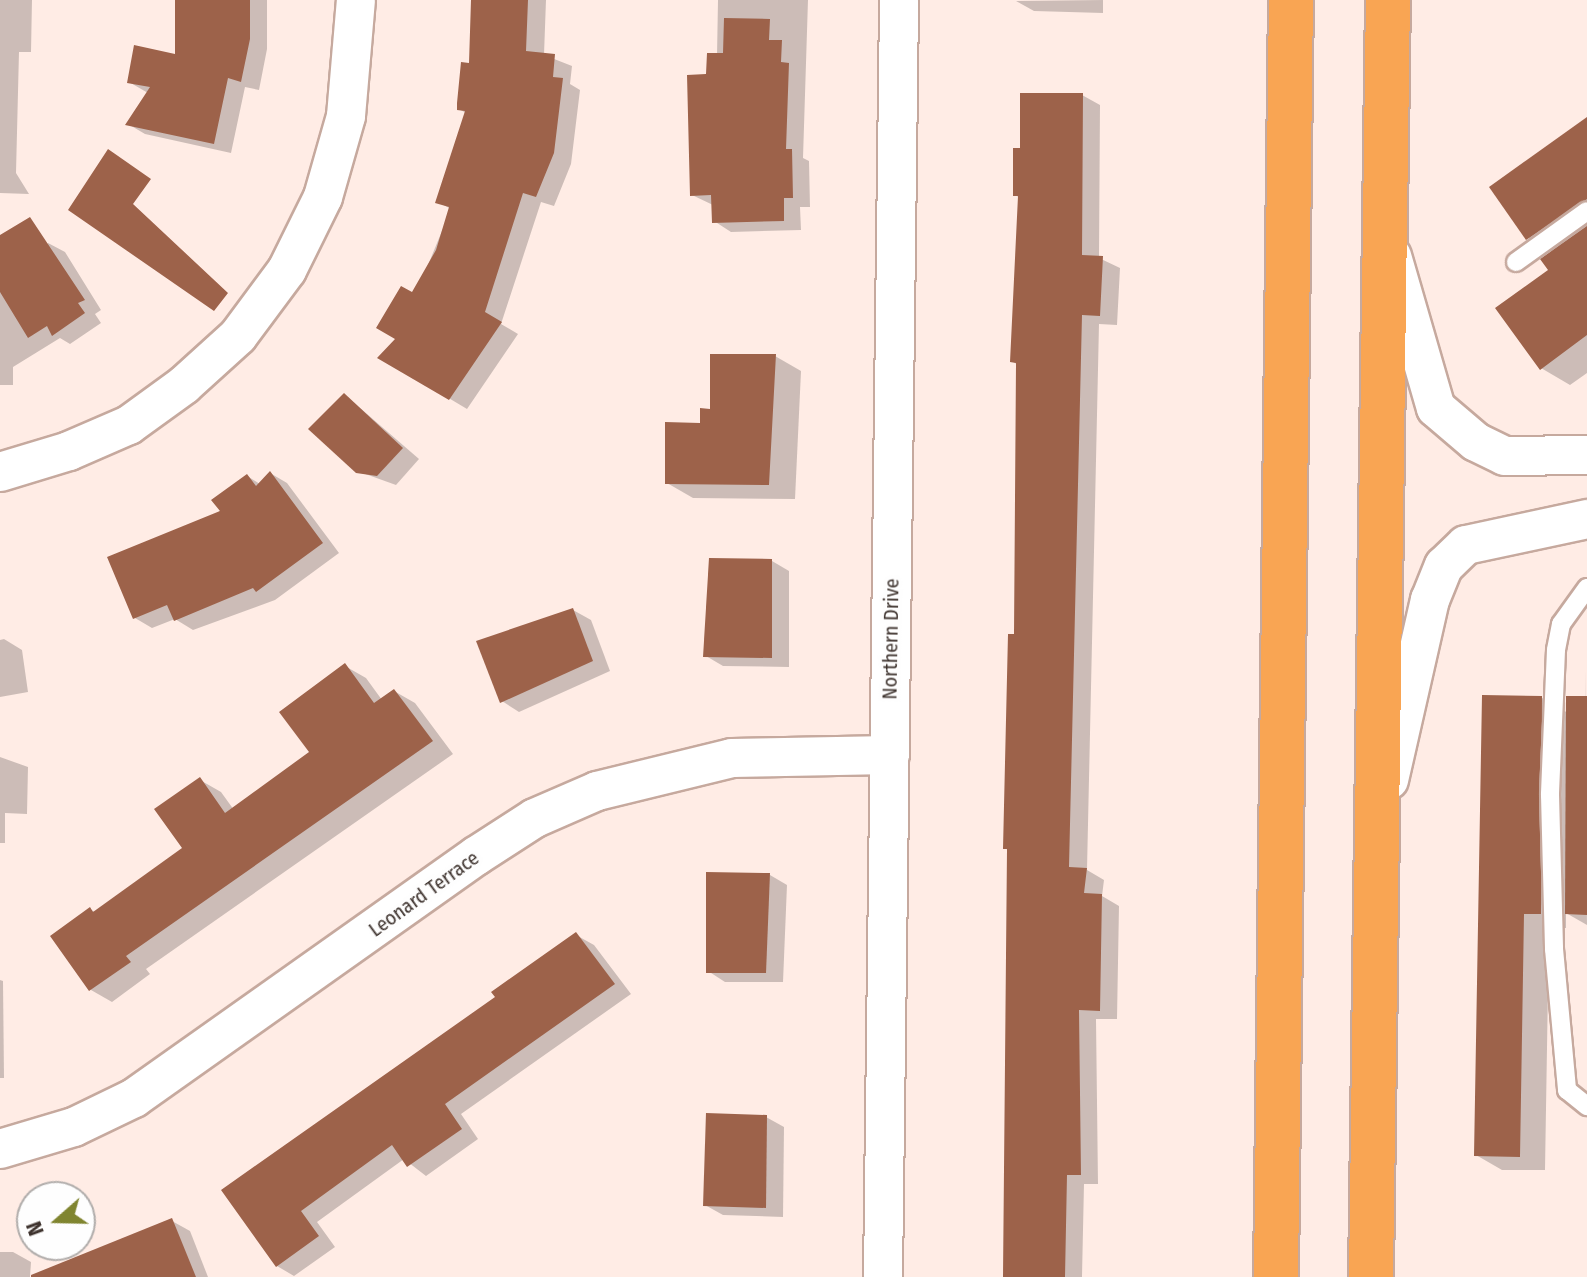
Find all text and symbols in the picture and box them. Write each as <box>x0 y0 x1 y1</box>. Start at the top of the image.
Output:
street label: Northern Drive <box>878 578 904 700</box>
street label: Leonard Terrace <box>364 846 484 942</box>
north arrow <box>16 1181 96 1261</box>
text: N <box>20 1218 50 1240</box>

